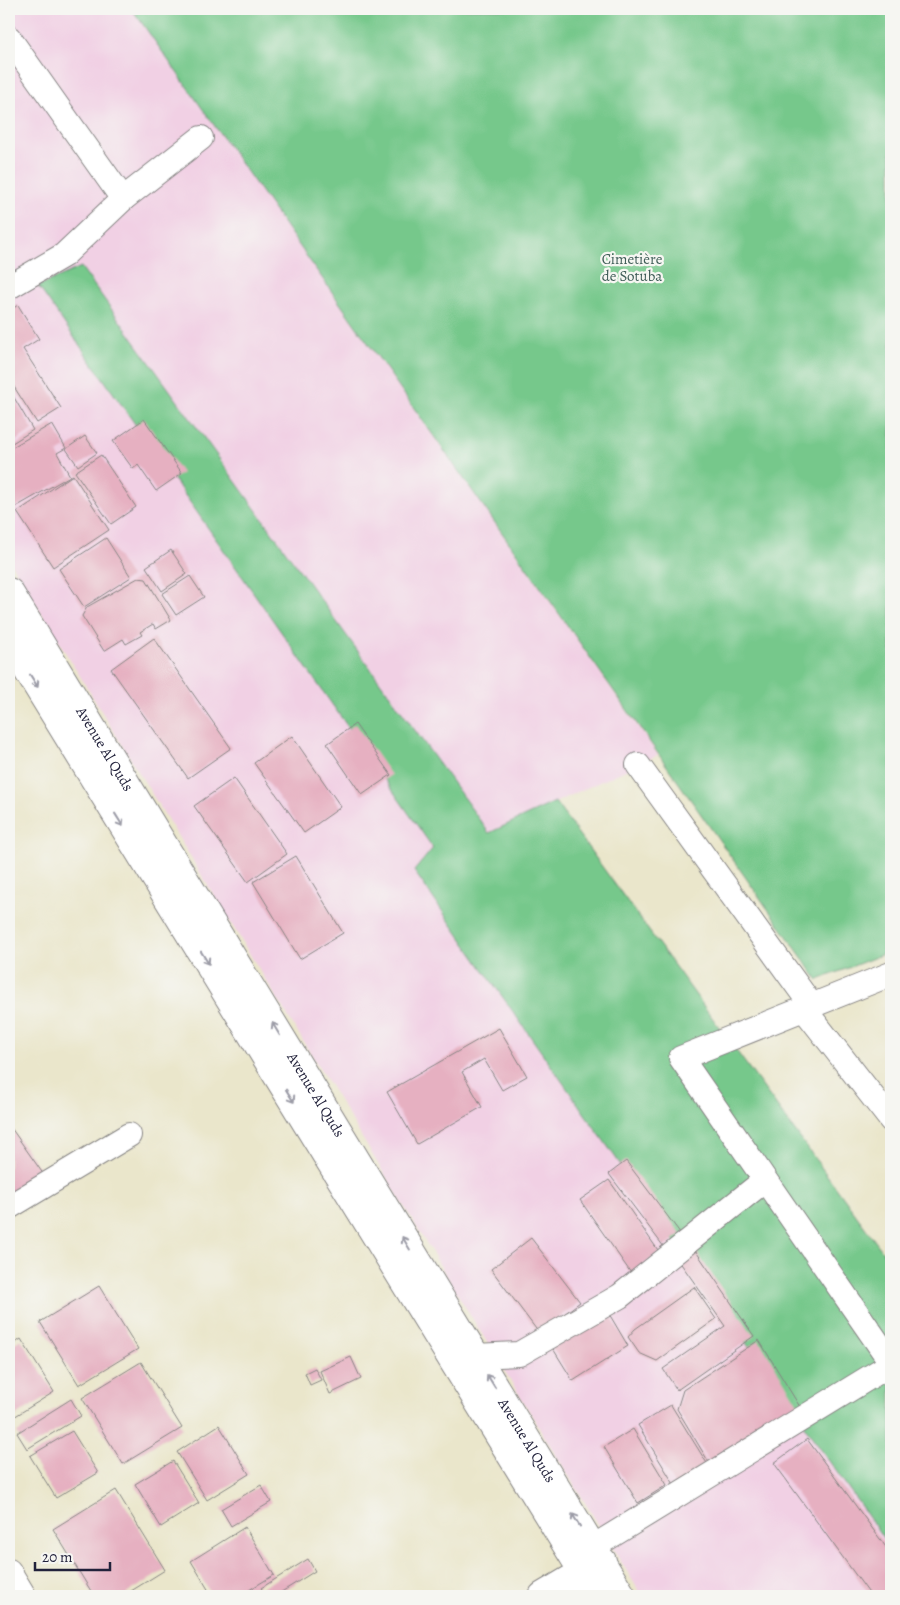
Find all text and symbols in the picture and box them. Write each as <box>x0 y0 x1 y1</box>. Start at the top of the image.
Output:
park label: Cimetière de Sotuba <box>602 249 663 286</box>
one-way arrow <box>30 674 40 688</box>
street label: Avenue Al Quds <box>71 702 138 795</box>
one-way arrow <box>115 812 125 826</box>
one-way arrow <box>199 951 210 965</box>
one-way arrow <box>270 1023 280 1037</box>
street label: Avenue Al Quds <box>282 1048 349 1141</box>
one-way arrow <box>285 1089 295 1103</box>
one-way arrow <box>401 1236 411 1250</box>
one-way arrow <box>485 1375 495 1389</box>
street label: Avenue Al Quds <box>493 1394 560 1486</box>
one-way arrow <box>571 1513 581 1527</box>
scale bar <box>35 1540 110 1572</box>
text: 20 m <box>42 1547 73 1567</box>

